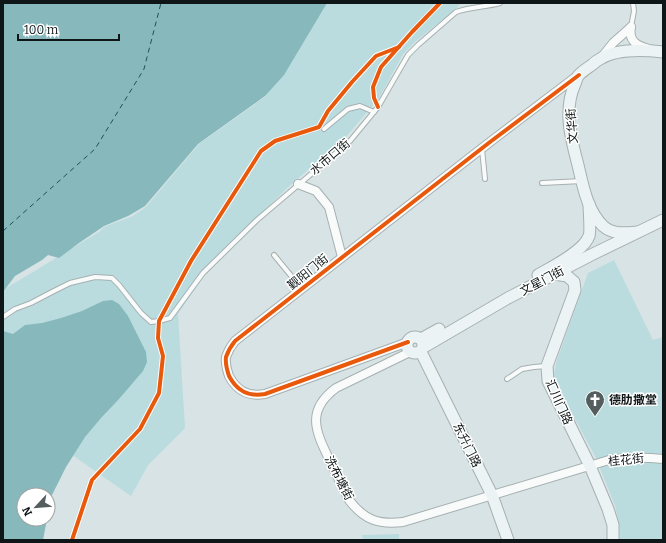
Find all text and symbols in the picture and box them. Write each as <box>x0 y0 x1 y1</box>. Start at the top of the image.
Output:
scale bar <box>18 16 119 42</box>
text: 100 m <box>24 23 59 37</box>
street label: 文华街 <box>563 107 581 145</box>
street label: 水市口街 <box>307 136 353 178</box>
street label: 觐阳门街 <box>285 251 331 293</box>
street label: 文星门街 <box>518 264 566 298</box>
street label: 汇川门路 <box>543 377 575 427</box>
church icon: 德肋撒堂 <box>584 389 606 417</box>
place label: 德肋撒堂 <box>609 393 657 407</box>
street label: 东升门路 <box>450 420 484 470</box>
street label: 桂花街 <box>607 451 645 469</box>
street label: 洗布塘街 <box>322 453 356 503</box>
north arrow <box>16 487 56 527</box>
text: N <box>20 504 35 518</box>

